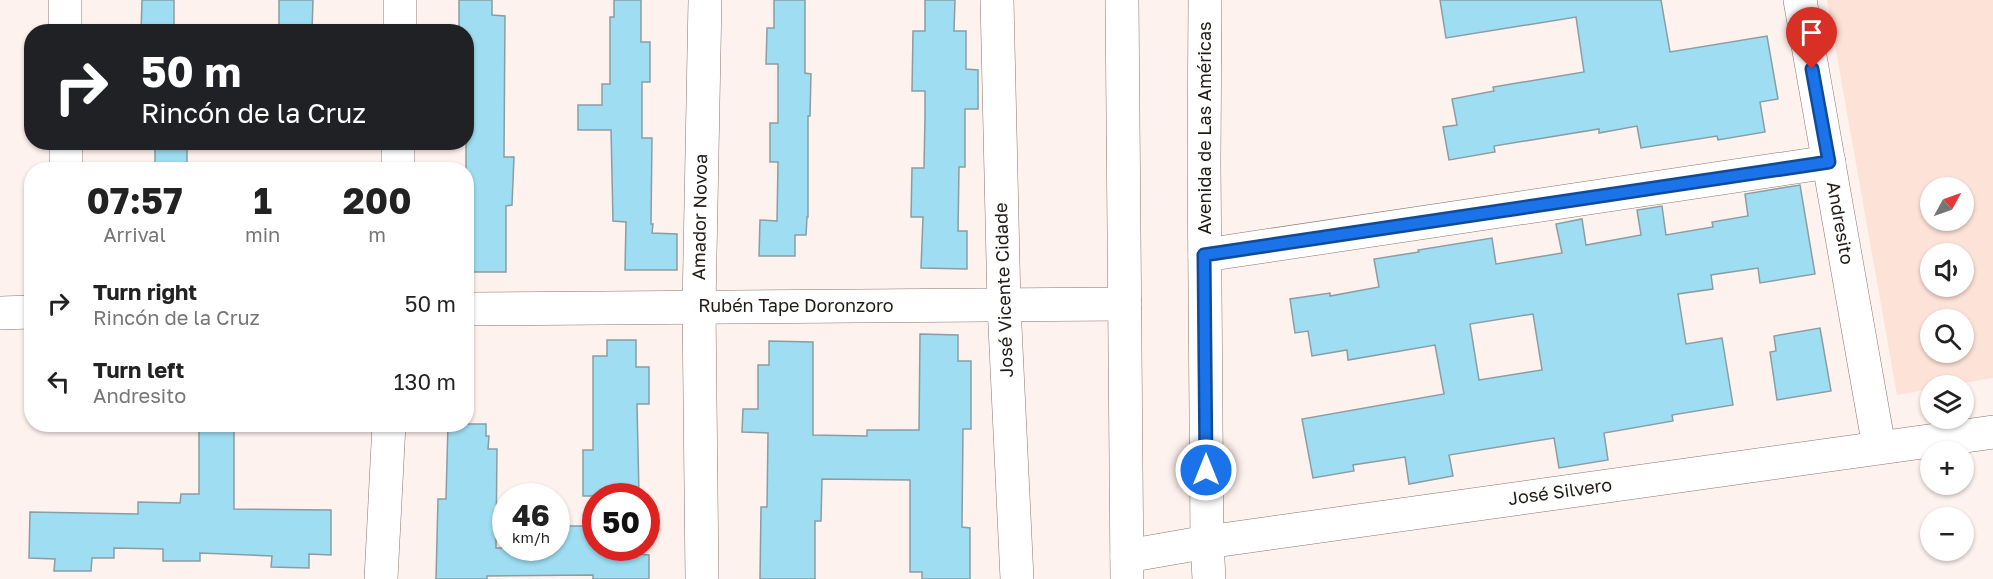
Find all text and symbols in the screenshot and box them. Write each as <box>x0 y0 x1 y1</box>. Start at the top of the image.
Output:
pin <box>1786 7 1837 69</box>
icon: arrive <box>1795 16 1828 49</box>
street label: Avenida de Las Américas <box>1193 21 1215 235</box>
text: 50 m <box>141 46 241 96</box>
icon: right <box>42 48 120 126</box>
text: Rincón de la Cruz <box>141 97 366 129</box>
street label: Amador Novoa <box>687 154 711 280</box>
north arrow <box>1920 177 1974 231</box>
map controls <box>1920 177 1974 561</box>
text: 07:57 <box>86 179 183 222</box>
text: 1 <box>253 179 272 222</box>
text: 200 <box>343 179 412 222</box>
street label: Andresito <box>1823 180 1859 266</box>
street label: José Vicente Cidade <box>989 202 1017 378</box>
text: Arrival <box>103 222 166 246</box>
text: min <box>245 222 280 246</box>
text: m <box>368 222 386 246</box>
button: sound <box>1920 243 1974 297</box>
text: Turn right <box>93 278 197 305</box>
icon: right <box>42 287 75 320</box>
text: 50 m <box>405 290 456 317</box>
street label: Rubén Tape Doronzoro <box>698 294 894 316</box>
text: Rincón de la Cruz <box>93 305 260 329</box>
button: search <box>1920 309 1974 363</box>
text: Turn left <box>93 356 184 383</box>
icon: left <box>42 365 75 398</box>
text: 130 m <box>394 368 456 395</box>
button: layers <box>1920 375 1974 429</box>
text: Andresito <box>93 383 186 407</box>
position arrow <box>1174 438 1238 502</box>
button: + <box>1920 441 1974 495</box>
street label: José Silvero <box>1506 473 1613 509</box>
speed limit sign: 50 <box>582 483 660 561</box>
text: 46 <box>512 497 550 533</box>
button: − <box>1920 507 1974 561</box>
text: km/h <box>512 528 550 546</box>

